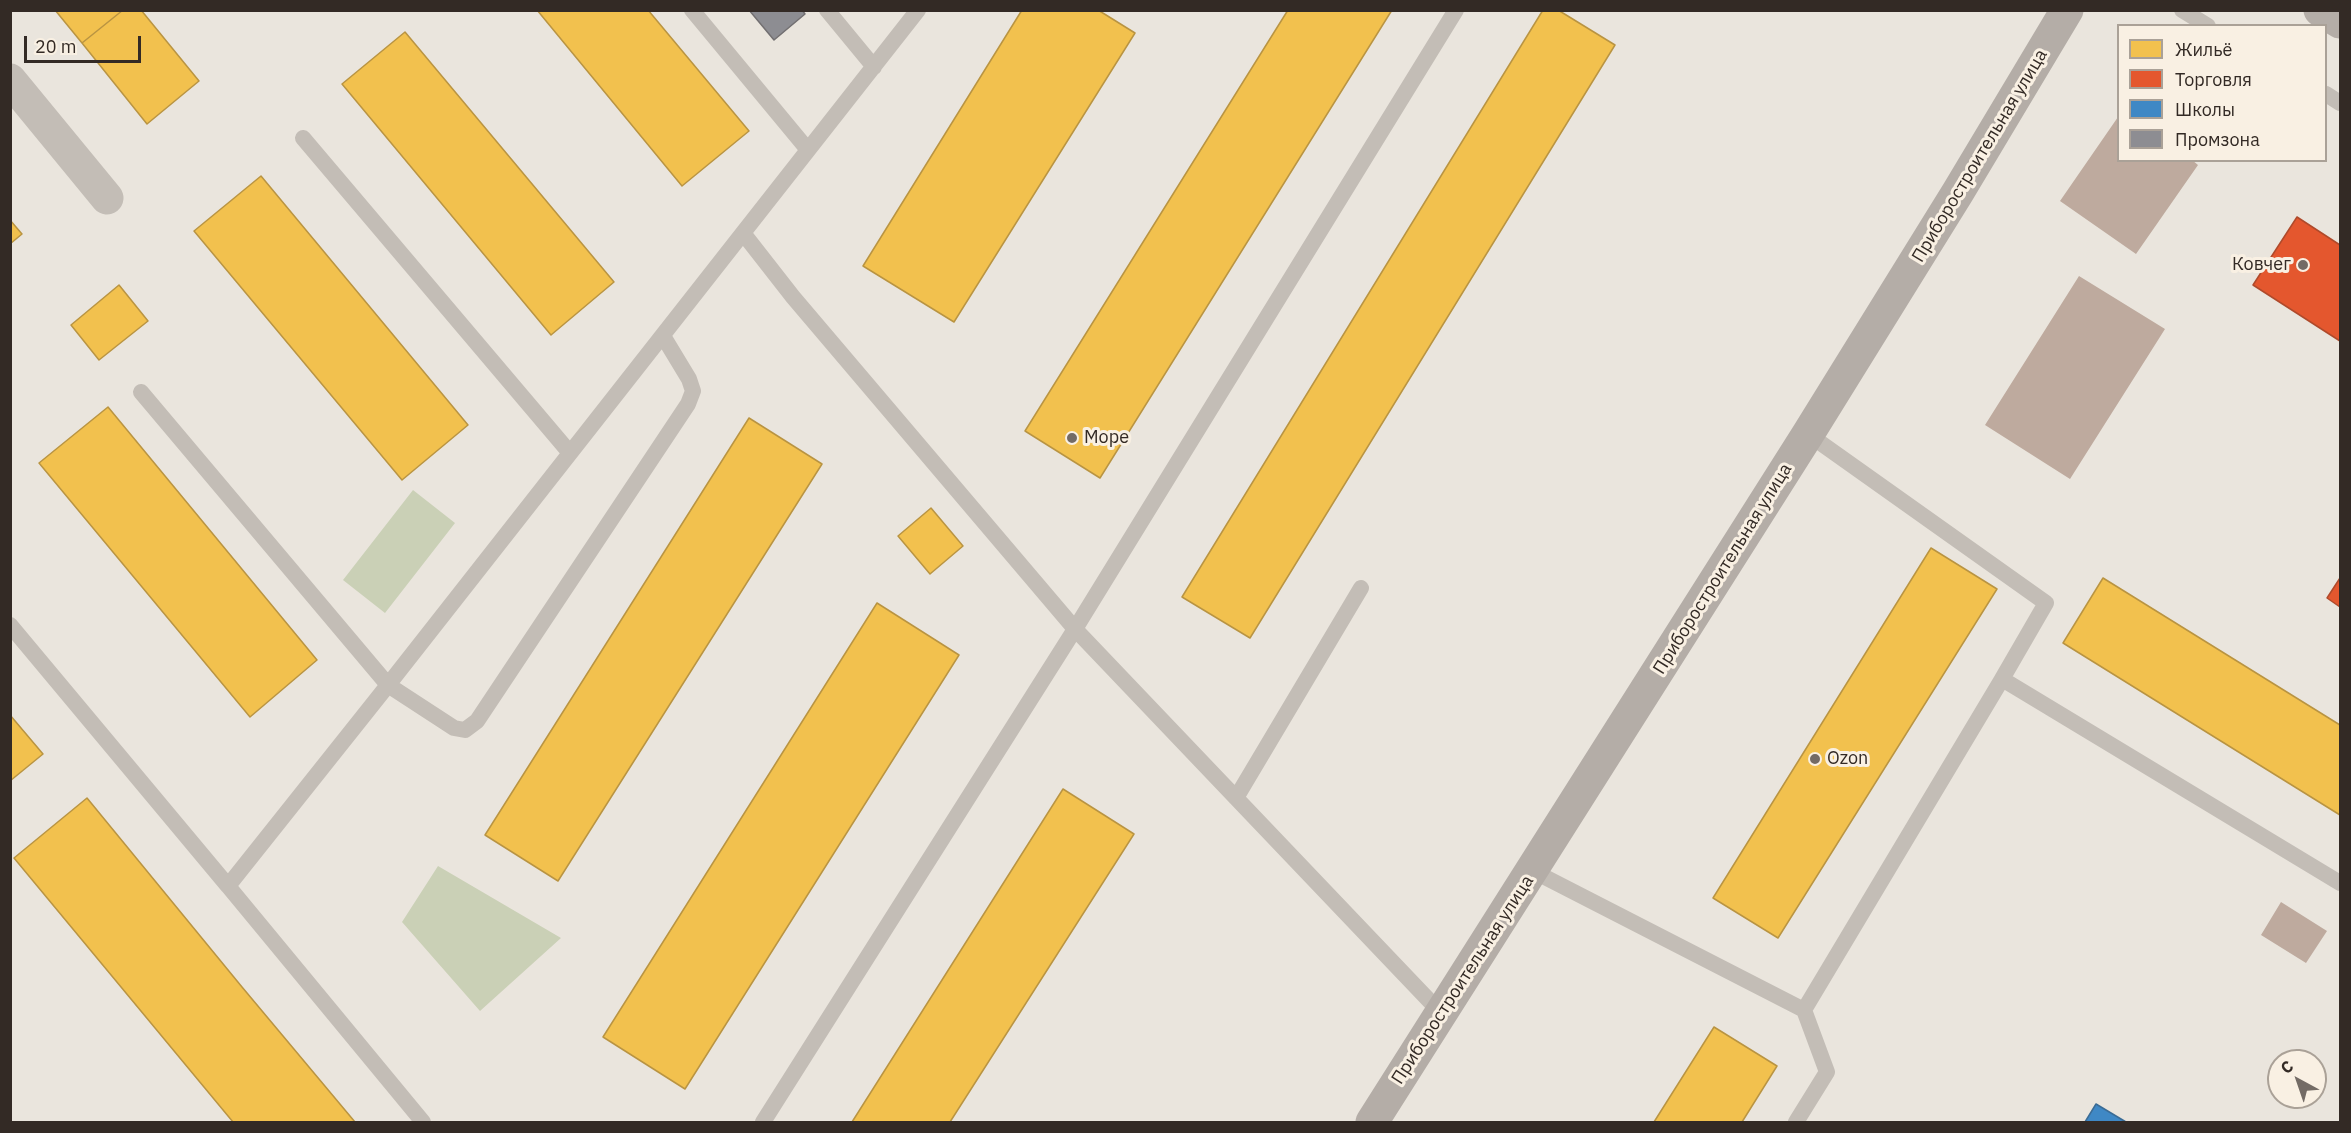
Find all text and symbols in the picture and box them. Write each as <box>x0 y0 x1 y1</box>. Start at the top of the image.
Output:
scale bar <box>27 24 144 62</box>
legend <box>2117 24 2327 162</box>
text: 20 m <box>35 35 77 58</box>
text: Жильё <box>2175 38 2232 61</box>
street label: Приборостроительная улица <box>1908 46 2052 266</box>
text: Торговля <box>2175 68 2252 91</box>
text: Школы <box>2175 98 2235 121</box>
text: Промзона <box>2175 128 2260 151</box>
place label: Ковчег <box>2232 254 2291 276</box>
marker: Ковчег <box>2296 258 2310 272</box>
place label: Море <box>1084 427 1129 449</box>
marker: Море <box>1065 431 1079 445</box>
street label: Приборостроительная улица <box>1649 460 1797 678</box>
place label: Ozon <box>1827 748 1868 770</box>
marker: Ozon <box>1808 752 1822 766</box>
street label: Приборостроительная улица <box>1387 872 1539 1088</box>
north arrow <box>2267 1049 2327 1109</box>
text: С <box>2276 1056 2297 1078</box>

